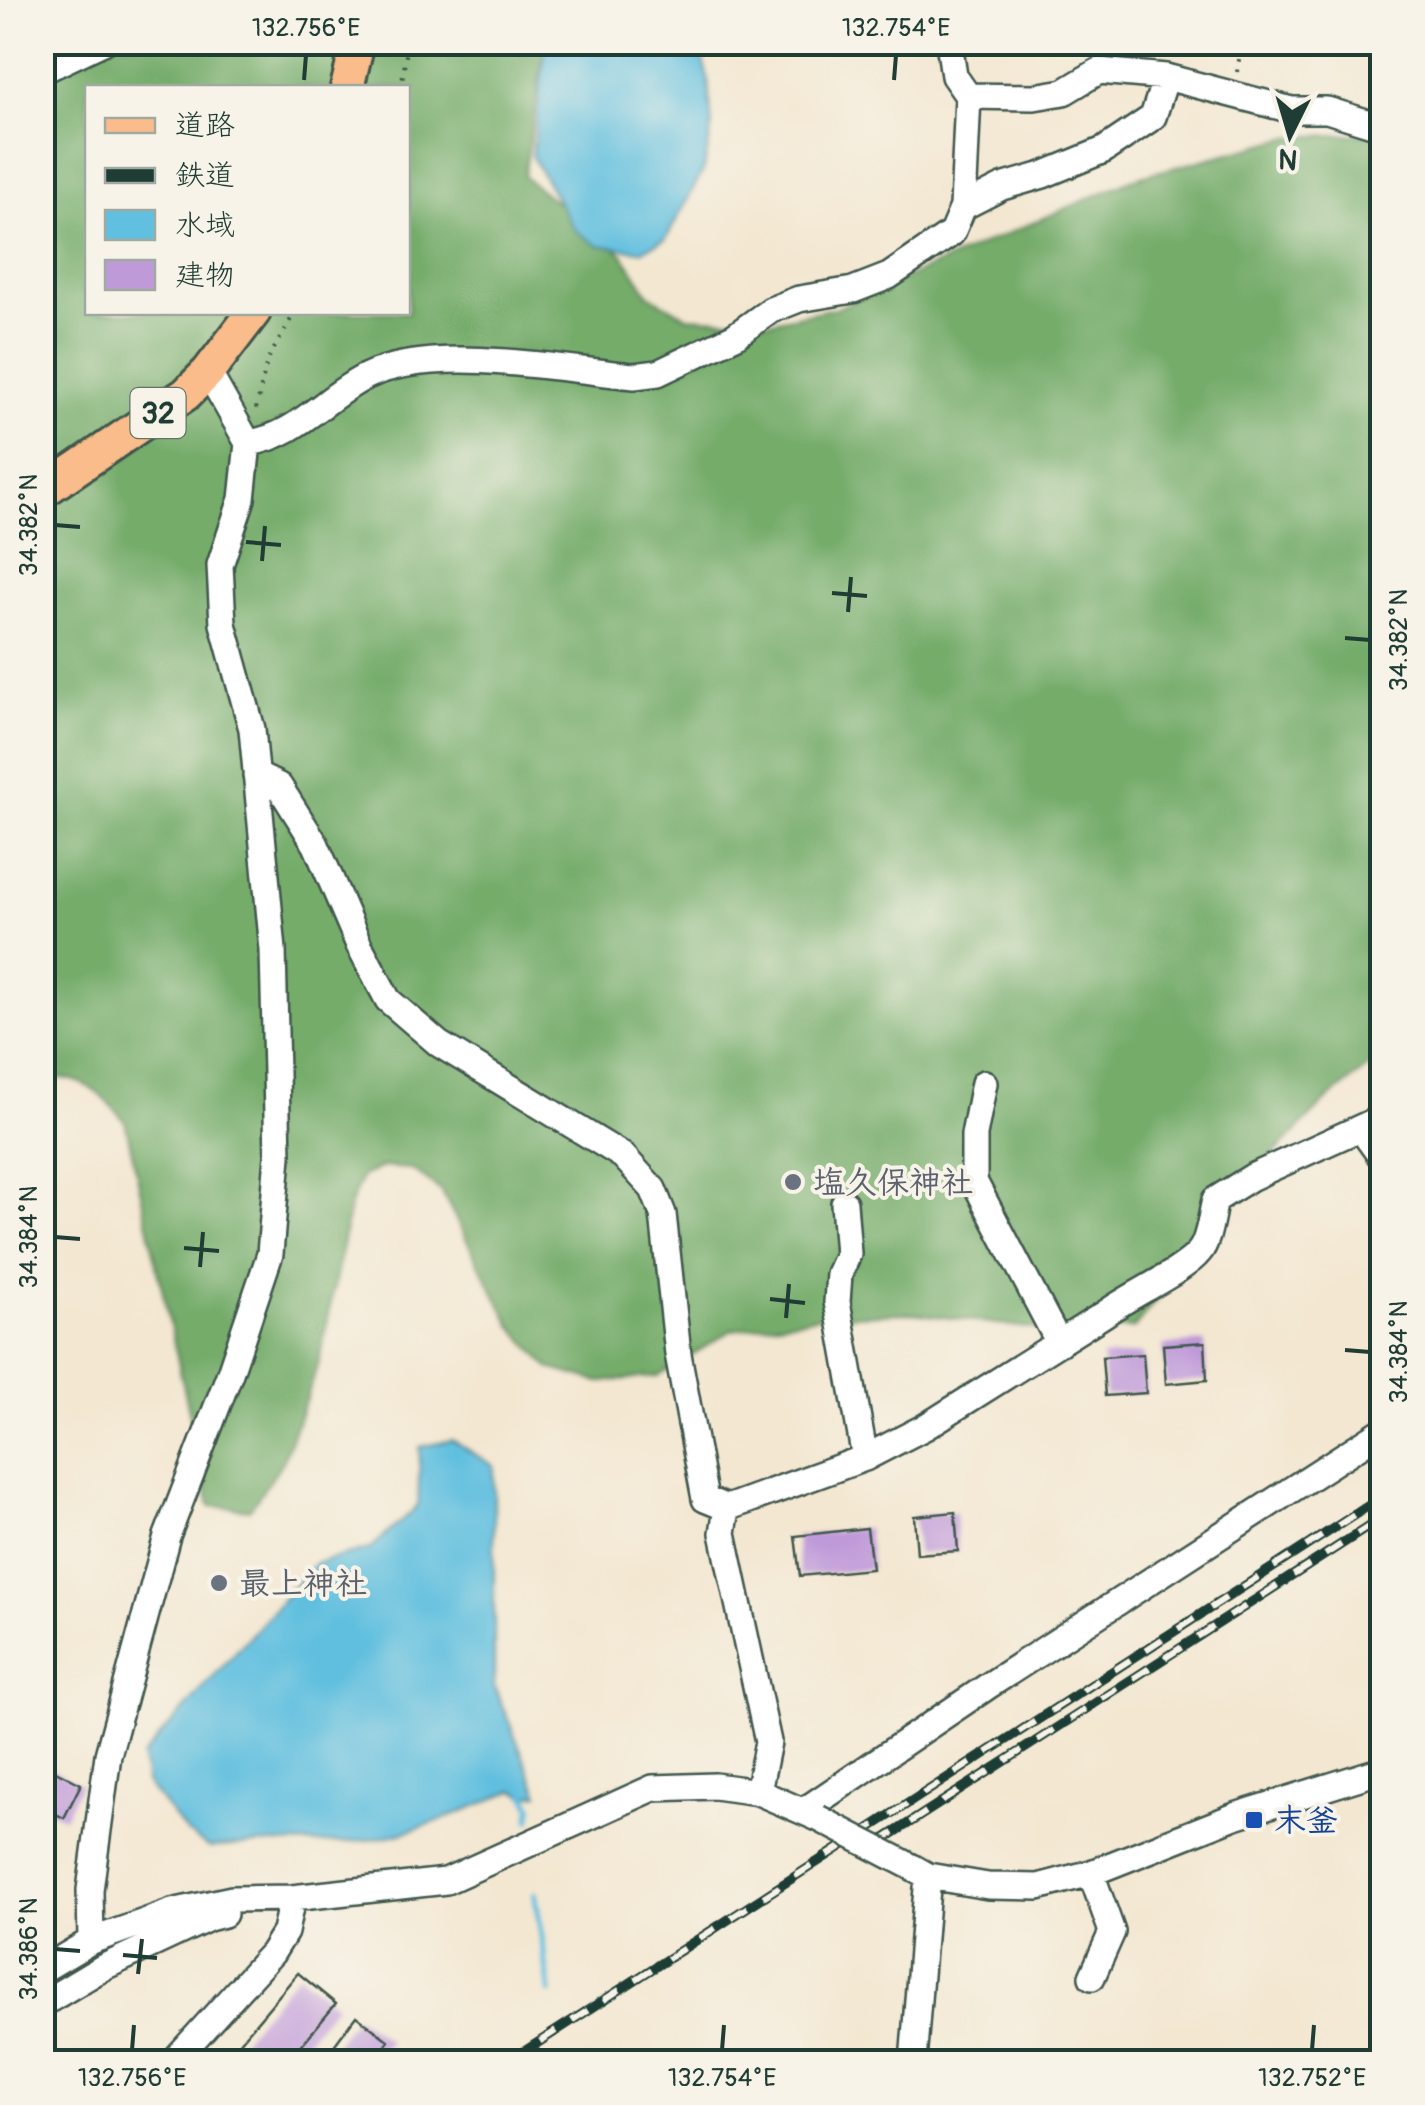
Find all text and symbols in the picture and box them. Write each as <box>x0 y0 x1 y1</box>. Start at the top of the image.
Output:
text: 132.756°E <box>252 13 360 44</box>
text: 132.754°E <box>842 13 950 44</box>
legend <box>85 85 410 315</box>
north arrow <box>1240 85 1340 185</box>
text: 道路 <box>175 107 235 144</box>
text: N <box>1277 140 1299 177</box>
text: 鉄道 <box>175 157 235 194</box>
text: 水域 <box>175 207 235 244</box>
text: 建物 <box>175 257 235 294</box>
road number: 32 <box>130 388 186 438</box>
text: 34.382°N <box>14 474 45 576</box>
text: 34.382°N <box>1384 589 1415 691</box>
place label: 塩久保神社 <box>813 1163 973 1203</box>
marker: 塩久保神社 <box>782 1171 804 1193</box>
text: 34.384°N <box>14 1186 45 1288</box>
text: 34.384°N <box>1384 1301 1415 1403</box>
place label: 最上神社 <box>239 1564 367 1604</box>
marker: 最上神社 <box>208 1572 230 1594</box>
place label: 末釜 <box>1274 1801 1338 1841</box>
marker: 末釜 <box>1243 1809 1265 1831</box>
text: 34.386°N <box>14 1898 45 2000</box>
text: 132.756°E <box>78 2063 186 2094</box>
text: 132.754°E <box>668 2063 776 2094</box>
text: 132.752°E <box>1258 2063 1366 2094</box>

